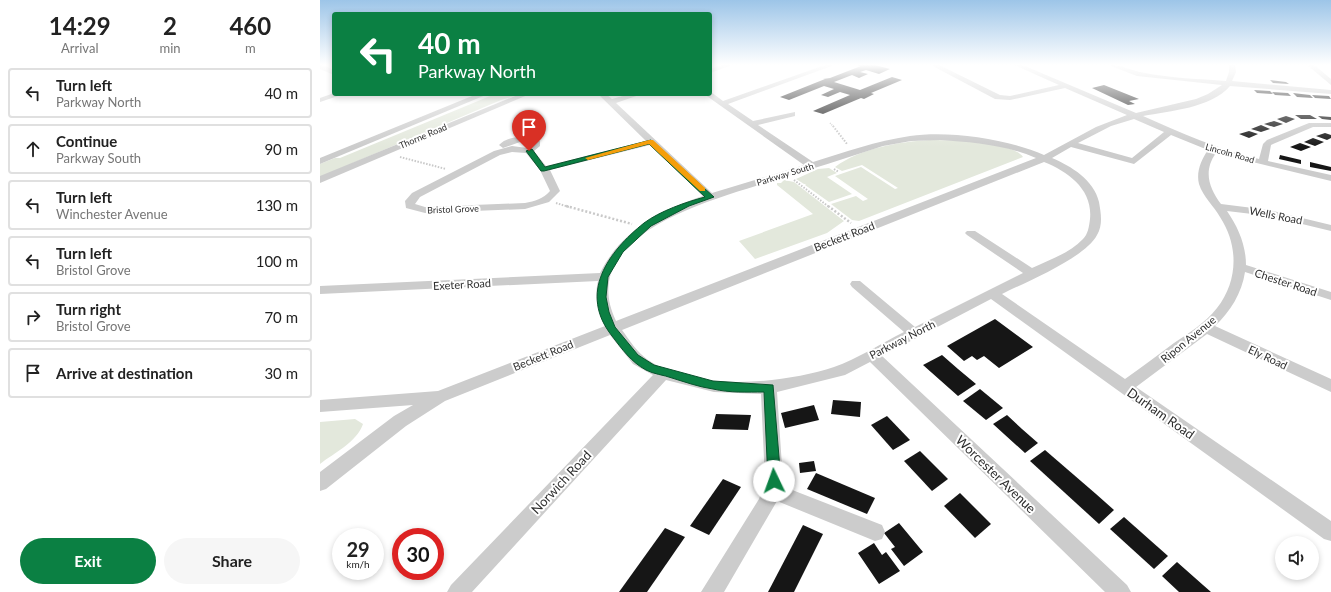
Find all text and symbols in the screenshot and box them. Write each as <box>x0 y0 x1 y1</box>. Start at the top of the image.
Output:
text: 14:29 <box>49 11 111 40</box>
text: 2 <box>163 11 177 40</box>
text: 460 <box>229 11 271 40</box>
text: 40 m <box>418 26 481 60</box>
icon: left <box>352 28 404 80</box>
text: Arrival <box>61 40 98 56</box>
text: min <box>160 40 181 56</box>
text: m <box>245 40 256 56</box>
text: Parkway North <box>418 60 536 82</box>
text: Turn left <box>56 76 112 94</box>
icon: left <box>22 82 44 104</box>
text: 40 m <box>264 84 298 102</box>
text: Parkway North <box>56 94 141 110</box>
pin <box>512 110 546 151</box>
icon: arrive <box>518 116 540 138</box>
street label: Thorne Road <box>398 121 448 151</box>
text: Continue <box>56 132 117 150</box>
icon: ahead <box>22 138 44 160</box>
text: 90 m <box>264 140 298 158</box>
street label: Lincoln Road <box>1204 141 1256 165</box>
text: Parkway South <box>56 150 141 166</box>
street label: Parkway South <box>755 160 815 188</box>
text: Turn left <box>56 188 112 206</box>
icon: left <box>22 194 44 216</box>
text: 130 m <box>256 196 298 214</box>
street label: Bristol Grove <box>427 203 479 215</box>
street label: Wells Road <box>1248 203 1304 227</box>
text: Winchester Avenue <box>56 206 168 222</box>
street label: Beckett Road <box>812 218 876 254</box>
text: Turn left <box>56 244 112 262</box>
icon: left <box>22 250 44 272</box>
text: 100 m <box>256 252 298 270</box>
text: Bristol Grove <box>56 262 131 278</box>
street label: Chester Road <box>1253 266 1319 298</box>
street label: Exeter Road <box>433 276 491 292</box>
text: Turn right <box>56 300 121 318</box>
icon: right <box>22 306 44 328</box>
text: 70 m <box>264 308 298 326</box>
street label: Ripon Avenue <box>1158 313 1218 365</box>
street label: Parkway North <box>867 317 937 361</box>
text: Bristol Grove <box>56 318 131 334</box>
street label: Beckett Road <box>511 337 575 373</box>
street label: Ely Road <box>1246 342 1290 372</box>
icon: arrive <box>22 362 44 384</box>
text: Arrive at destination <box>56 364 193 382</box>
text: 30 m <box>264 364 298 382</box>
street label: Durham Road <box>1124 384 1198 442</box>
street label: Worcester Avenue <box>953 432 1039 516</box>
street label: Norwich Road <box>528 447 594 517</box>
position arrow <box>753 460 795 502</box>
speed limit sign: 30 <box>392 528 444 580</box>
map controls <box>1275 536 1319 580</box>
button: sound <box>1275 536 1319 580</box>
text: 29 <box>346 537 370 561</box>
button: Exit <box>20 538 156 584</box>
button: Share <box>164 538 300 584</box>
text: km/h <box>346 558 370 570</box>

